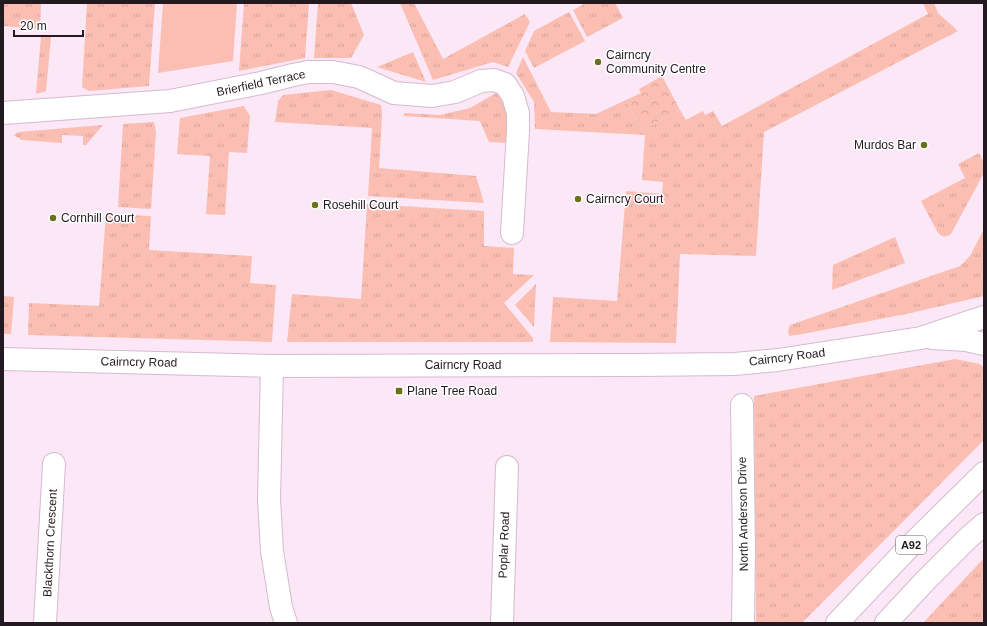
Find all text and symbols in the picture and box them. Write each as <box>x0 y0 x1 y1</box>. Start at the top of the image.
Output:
scale bar <box>14 12 83 38</box>
text: 20 m <box>20 19 47 33</box>
place label: Cairncry Community Centre <box>606 48 706 76</box>
marker: Cairncry Community Centre <box>593 57 603 67</box>
street label: Brierfield Terrace <box>215 67 307 99</box>
place label: Murdos Bar <box>854 138 916 152</box>
marker: Murdos Bar <box>919 140 929 150</box>
place label: Cairncry Court <box>586 192 664 206</box>
marker: Cairncry Court <box>573 194 583 204</box>
place label: Rosehill Court <box>323 198 399 212</box>
marker: Rosehill Court <box>310 200 320 210</box>
place label: Cornhill Court <box>61 211 135 225</box>
marker: Cornhill Court <box>48 213 58 223</box>
street label: Cairncry Road <box>748 345 826 369</box>
street label: Cairncry Road <box>101 354 177 370</box>
street label: Cairncry Road <box>425 358 501 372</box>
place label: Plane Tree Road <box>407 384 497 398</box>
marker: Plane Tree Road <box>394 386 404 396</box>
street label: North Anderson Drive <box>735 456 751 571</box>
street label: Blackthorn Crescent <box>40 488 60 597</box>
street label: Poplar Road <box>496 511 512 579</box>
road number: A92 <box>896 536 926 554</box>

